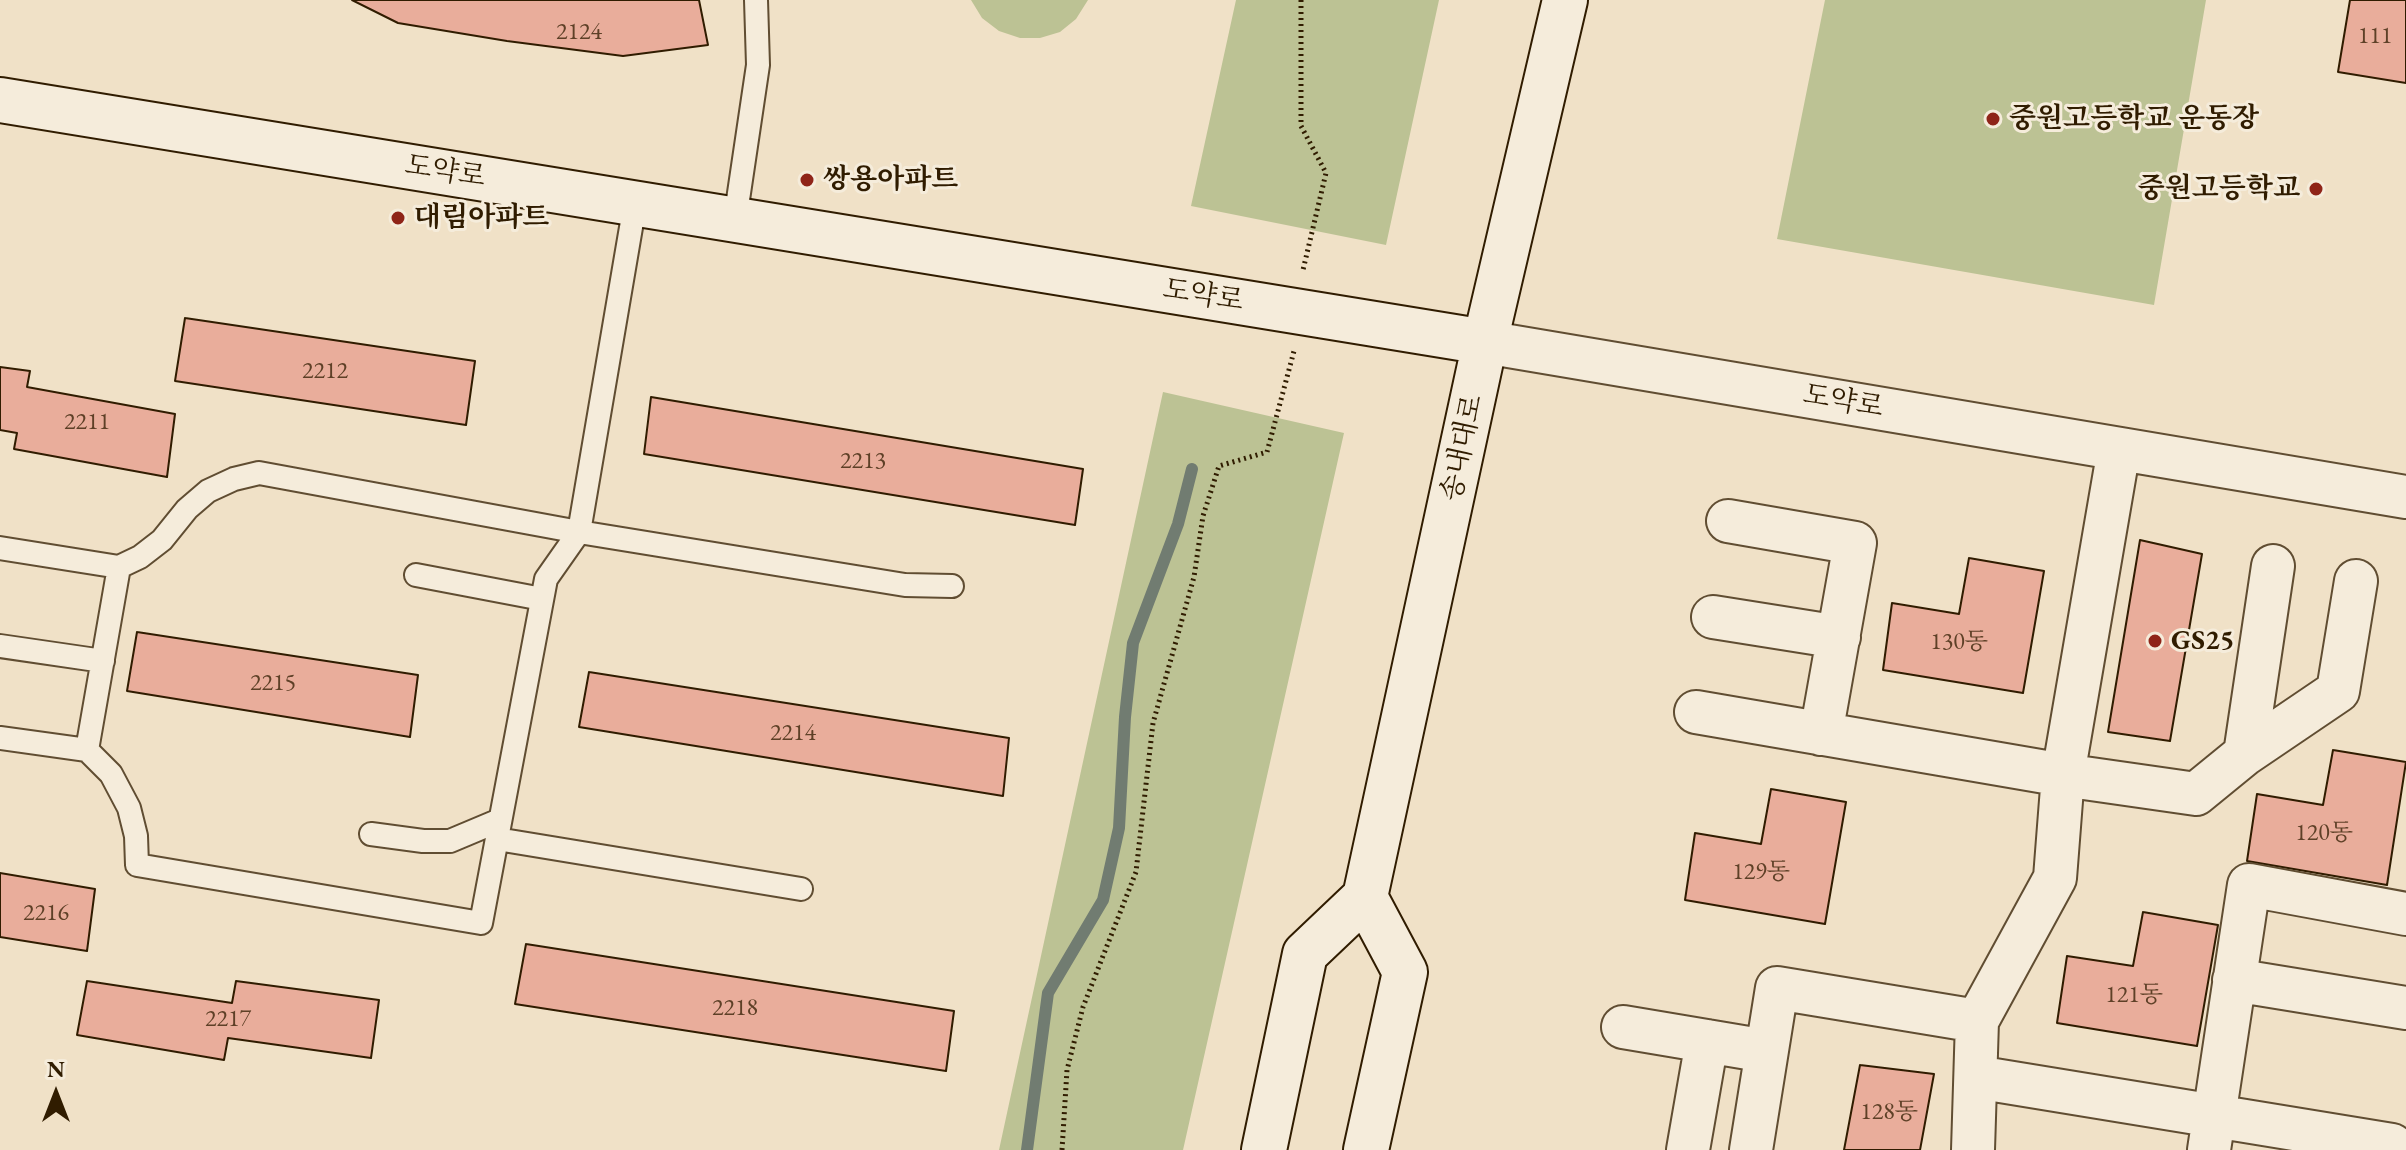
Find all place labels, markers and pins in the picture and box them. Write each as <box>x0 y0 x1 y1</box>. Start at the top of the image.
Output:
place label: 중원고등학교 운동장 <box>2009 102 2259 136</box>
marker: 중원고등학교 운동장 <box>1984 110 2002 128</box>
place label: 쌍용아파트 <box>823 163 958 197</box>
marker: 쌍용아파트 <box>798 171 816 189</box>
place label: 중원고등학교 <box>2138 172 2300 206</box>
marker: 중원고등학교 <box>2307 180 2325 198</box>
place label: 대림아파트 <box>414 201 549 235</box>
marker: 대림아파트 <box>389 209 407 227</box>
place label: GS25 <box>2171 624 2235 658</box>
marker: GS25 <box>2146 632 2164 650</box>

